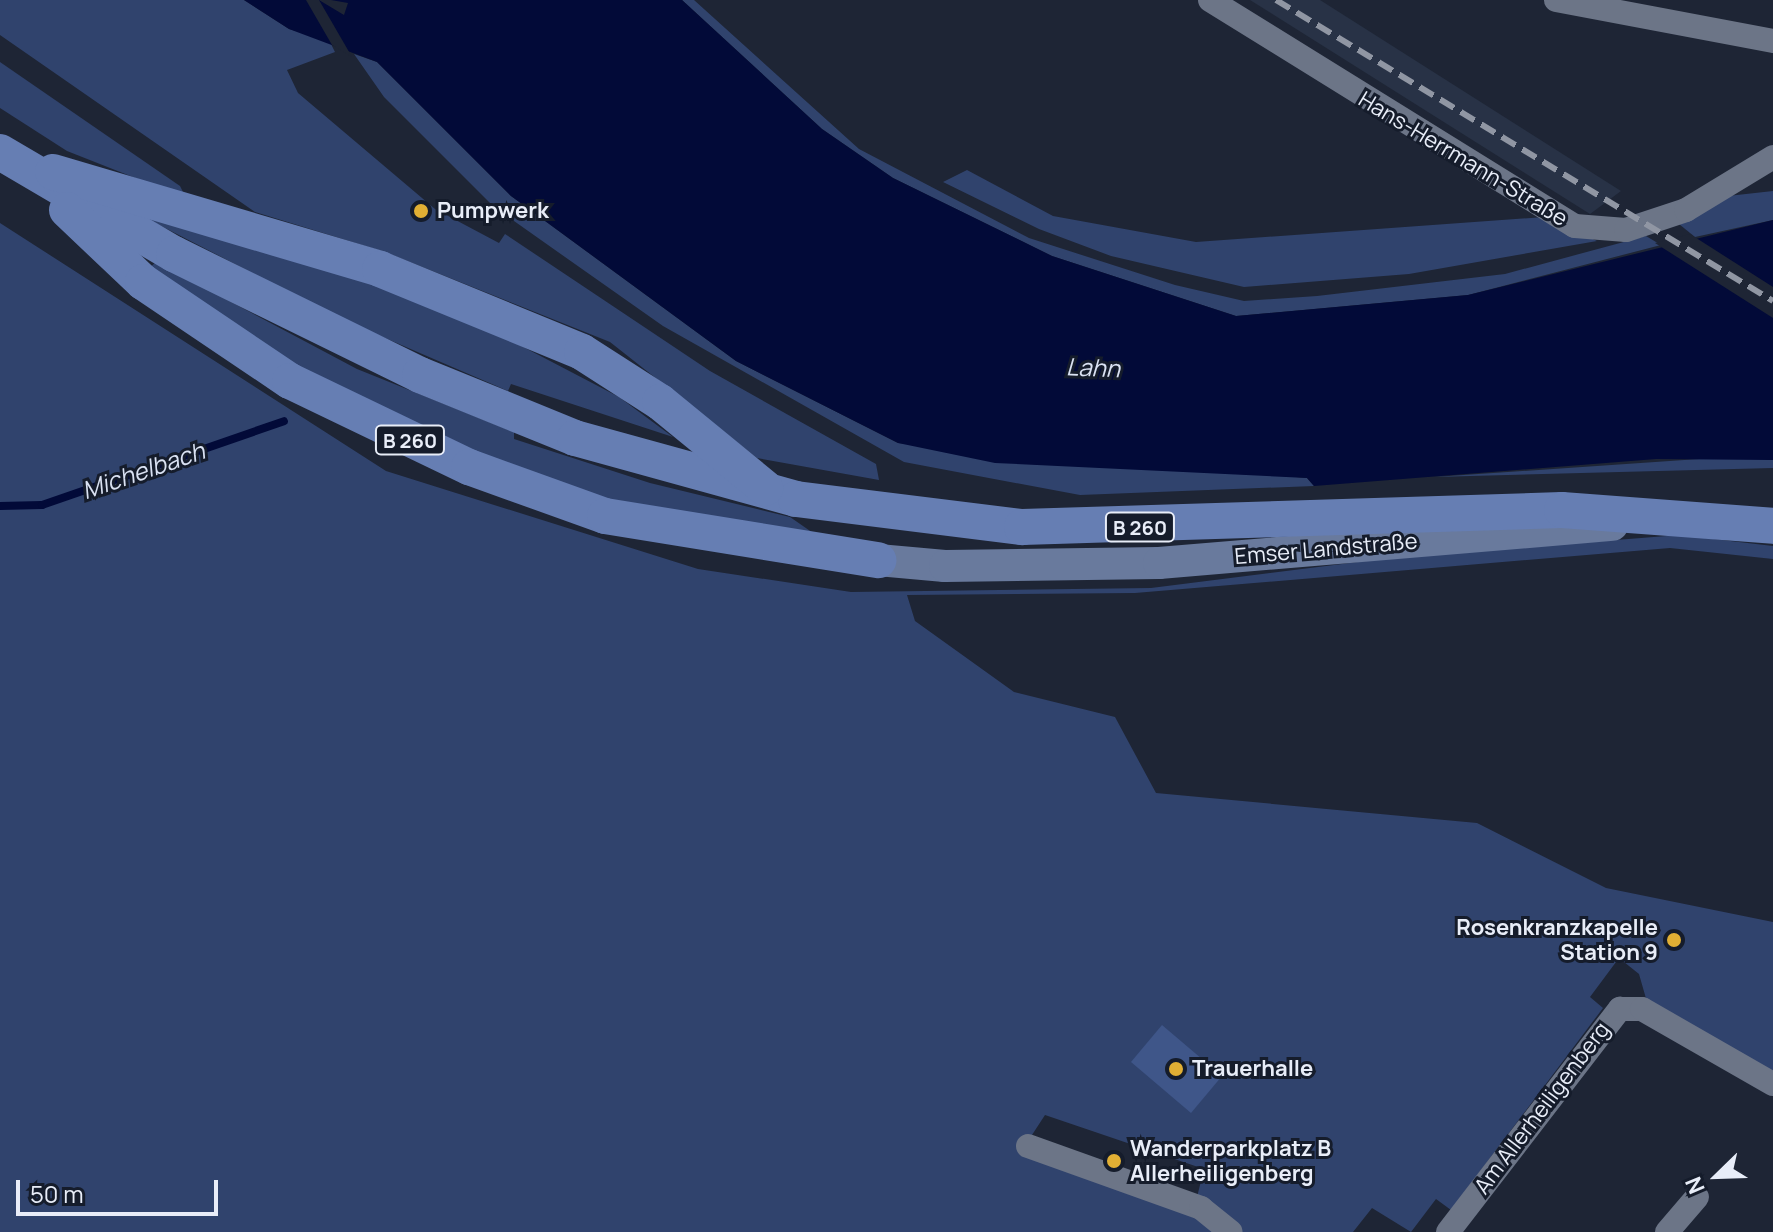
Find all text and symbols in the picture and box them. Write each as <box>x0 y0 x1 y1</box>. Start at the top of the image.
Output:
street label: Hans-Herrmann-Straße <box>1354 86 1572 232</box>
place label: Pumpwerk <box>437 198 549 224</box>
marker: Pumpwerk <box>412 202 430 220</box>
water label: Lahn <box>1065 352 1121 382</box>
road number: B 260 <box>374 424 446 456</box>
water label: Michelbach <box>78 436 208 504</box>
road number: B 260 <box>1104 511 1176 543</box>
street label: Emser Landstraße <box>1233 528 1419 570</box>
place label: Rosenkranzkapelle Station 9 <box>1456 914 1658 966</box>
marker: Rosenkranzkapelle Station 9 <box>1665 931 1683 949</box>
street label: Am Allerheiligenberg <box>1469 1017 1615 1199</box>
place label: Trauerhalle <box>1192 1056 1313 1082</box>
marker: Trauerhalle <box>1167 1060 1185 1078</box>
place label: Wanderparkplatz B Allerheiligenberg <box>1130 1135 1331 1186</box>
north arrow <box>1677 1136 1757 1216</box>
marker: Wanderparkplatz B Allerheiligenberg <box>1105 1152 1123 1170</box>
scale bar <box>20 1164 222 1214</box>
text: N <box>1678 1172 1712 1199</box>
text: 50 m <box>30 1177 84 1210</box>

